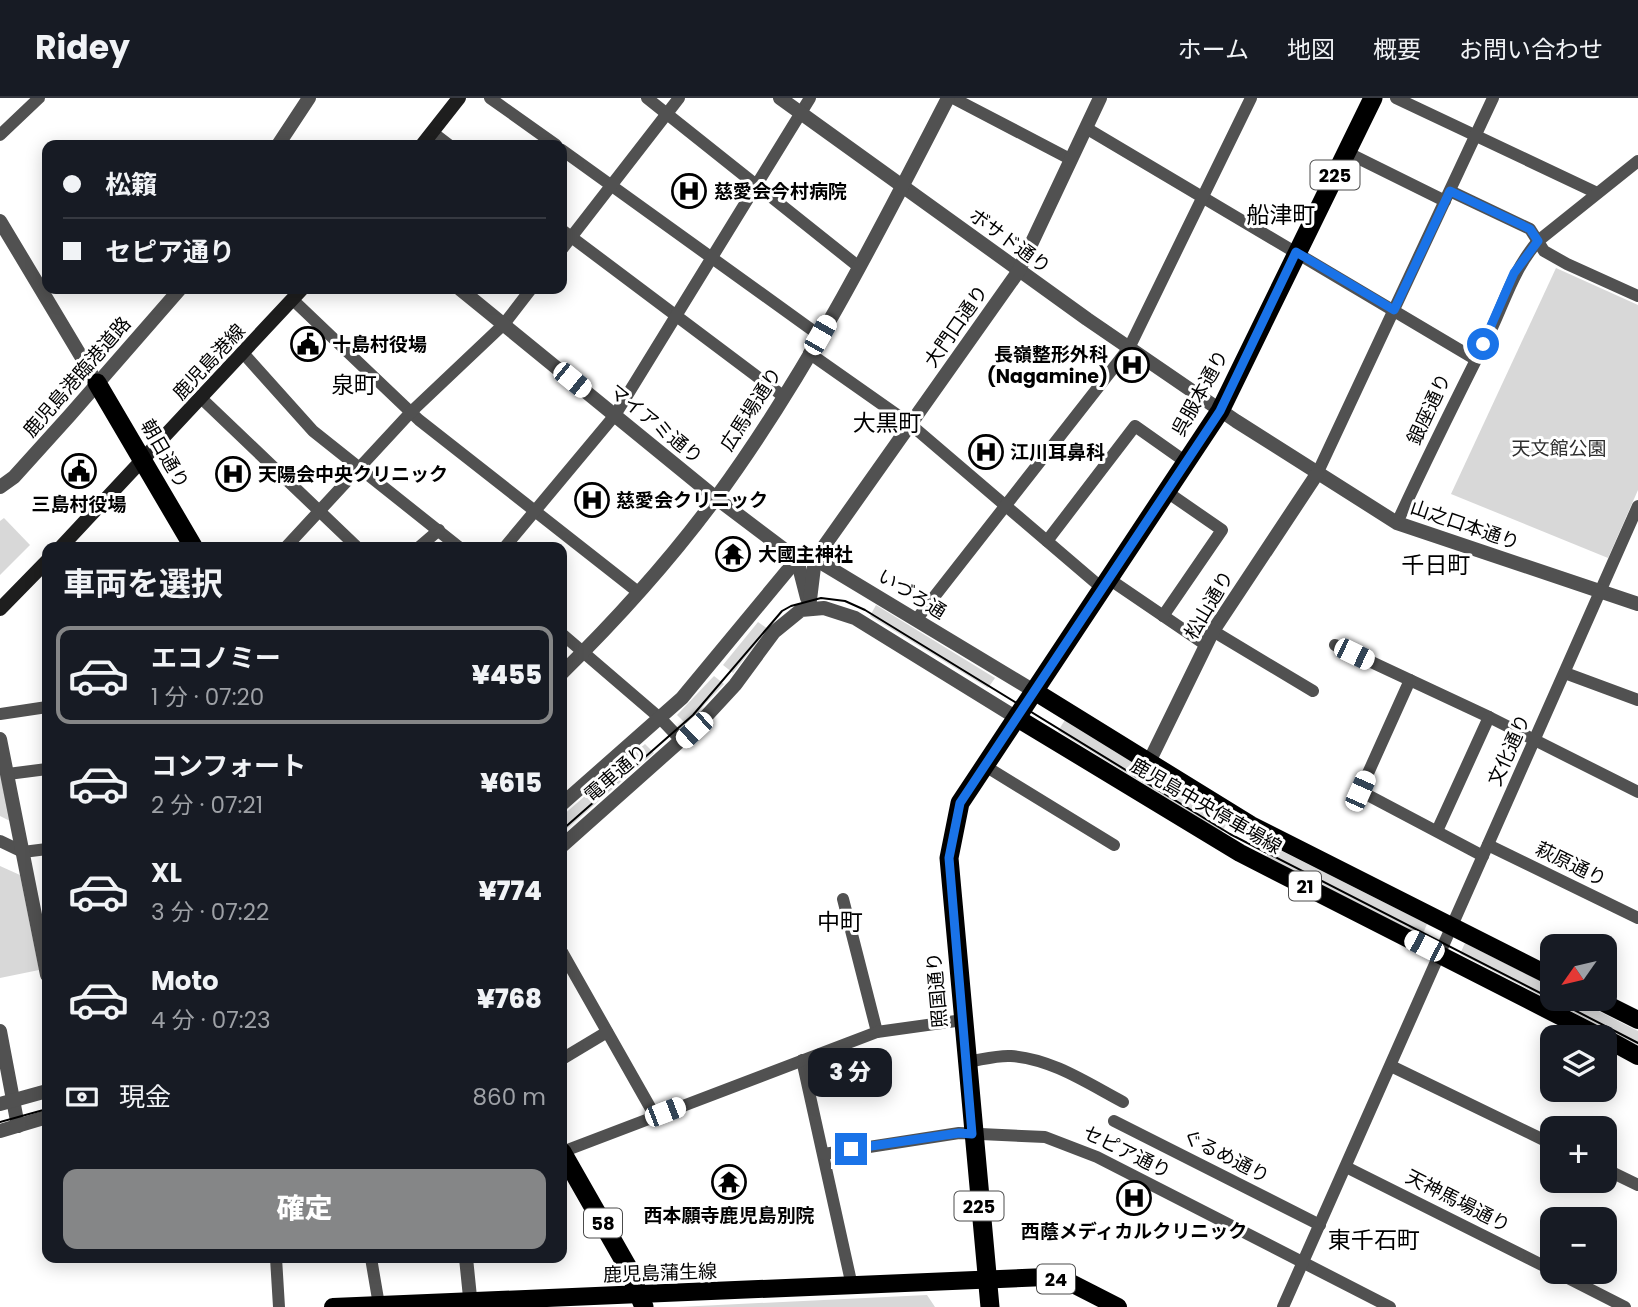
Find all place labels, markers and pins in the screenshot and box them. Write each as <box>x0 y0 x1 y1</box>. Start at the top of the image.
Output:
hospital icon: 慈愛会今村病院 <box>670 172 708 210</box>
place label: 慈愛会今村病院 <box>714 178 847 205</box>
public building icon: 十島村役場 <box>289 325 327 363</box>
place label: 十島村役場 <box>332 331 427 358</box>
place label: 長嶺整形外科 (Nagamine) <box>987 341 1108 390</box>
hospital icon: 長嶺整形外科 (Nagamine) <box>1113 346 1151 384</box>
hospital icon: 江川耳鼻科 <box>967 433 1005 471</box>
place label: 江川耳鼻科 <box>1010 439 1105 466</box>
public building icon: 三島村役場 <box>60 452 98 490</box>
hospital icon: 天陽会中央クリニック <box>214 455 252 493</box>
place label: 天陽会中央クリニック <box>258 461 448 488</box>
hospital icon: 慈愛会クリニック <box>573 481 611 519</box>
place label: 慈愛会クリニック <box>616 487 768 514</box>
place label: 三島村役場 <box>31 491 127 518</box>
temple icon: 大國主神社 <box>714 535 752 573</box>
place label: 大國主神社 <box>758 541 853 568</box>
temple icon: 西本願寺鹿児島別院 <box>710 1163 748 1201</box>
hospital icon: 西蔭メディカルクリニック <box>1115 1179 1153 1217</box>
place label: 西本願寺鹿児島別院 <box>643 1202 815 1229</box>
place label: 西蔭メディカルクリニック <box>1021 1218 1247 1245</box>

